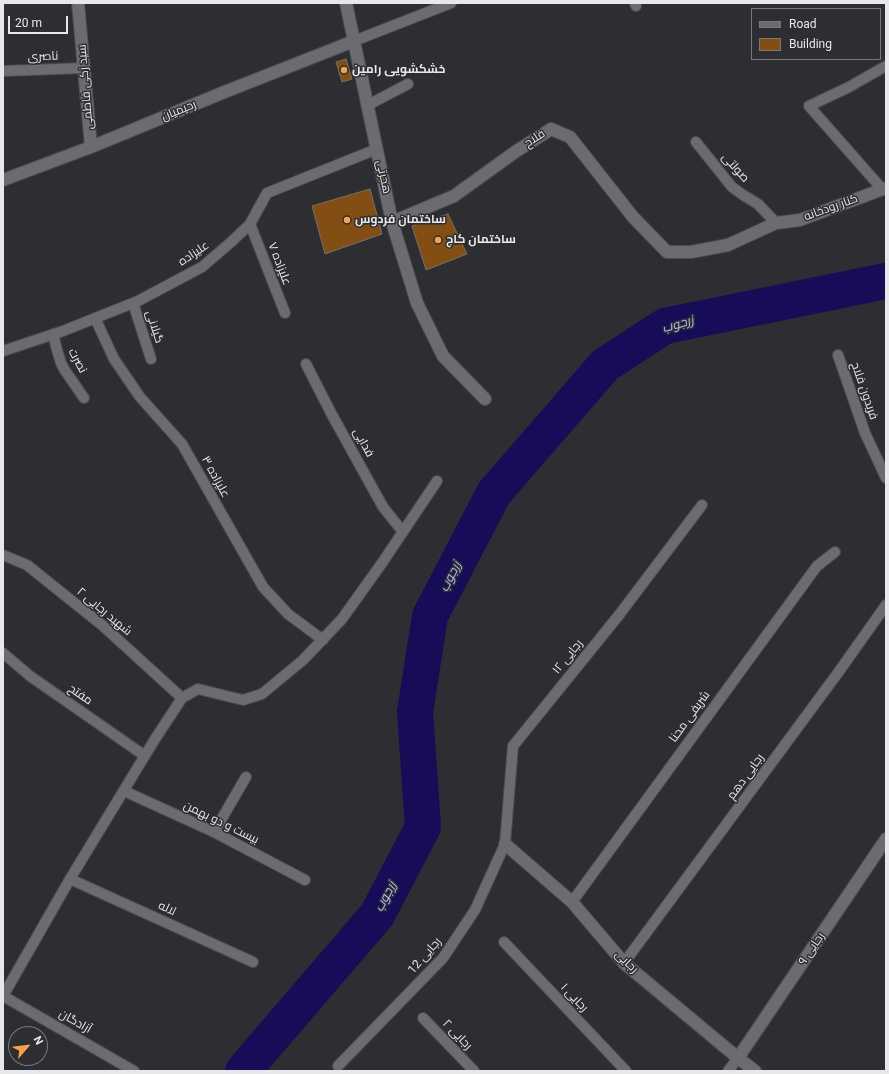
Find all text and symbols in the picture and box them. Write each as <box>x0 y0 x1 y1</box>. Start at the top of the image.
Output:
scale bar <box>10 8 70 34</box>
legend <box>751 8 881 60</box>
text: 20 m <box>15 16 42 30</box>
text: Road <box>789 17 817 31</box>
text: Building <box>789 37 832 51</box>
street label: سید زکی فاطمی <box>75 44 97 130</box>
street label: ناصری <box>27 49 59 65</box>
place label: خشکشویی رامین <box>352 63 445 77</box>
marker: خشکشویی رامین <box>339 65 349 75</box>
street label: رحیمیان <box>159 97 199 125</box>
street label: فلاح <box>522 127 548 151</box>
street label: صولتی <box>718 150 752 186</box>
street label: هجرتی <box>372 159 394 195</box>
street label: کنار رودخانه <box>802 192 860 224</box>
place label: ساختمان فردوس <box>355 213 446 227</box>
marker: ساختمان فردوس <box>342 215 352 225</box>
place label: ساختمان کاج <box>446 233 516 247</box>
marker: ساختمان کاج <box>433 235 443 245</box>
street label: علیزاده <box>176 239 212 269</box>
street label: علیزاده ۷ <box>264 241 294 287</box>
street label: گیلانی <box>142 309 166 345</box>
water label: زرجوب <box>661 313 695 337</box>
street label: نصرت <box>65 346 89 376</box>
street label: فریدون فلاح <box>847 360 881 422</box>
street label: فدایی <box>349 426 377 460</box>
street label: علیزاده ۳ <box>198 454 232 500</box>
water label: زرجوب <box>437 559 465 595</box>
street label: شهید رجایی ۲ <box>74 585 134 639</box>
street label: رجایی ۱۲ <box>550 637 586 677</box>
street label: مفتح <box>65 682 95 708</box>
street label: شریفی محنا <box>667 689 713 745</box>
street label: رجایی دهم <box>724 751 768 803</box>
street label: بیست و دو بهمن <box>181 798 261 848</box>
water label: زرجوب <box>372 879 400 915</box>
street label: لاله <box>156 899 178 919</box>
street label: رجایی ۹ <box>796 930 828 968</box>
street label: رجایی 12 <box>405 935 445 977</box>
street label: رجایی <box>611 947 641 977</box>
street label: رجایی ۱ <box>557 981 591 1015</box>
street label: آزادگان <box>56 1007 94 1037</box>
street label: رجایی ۲ <box>439 1017 475 1053</box>
north arrow <box>8 1026 48 1066</box>
text: N <box>31 1034 46 1047</box>

